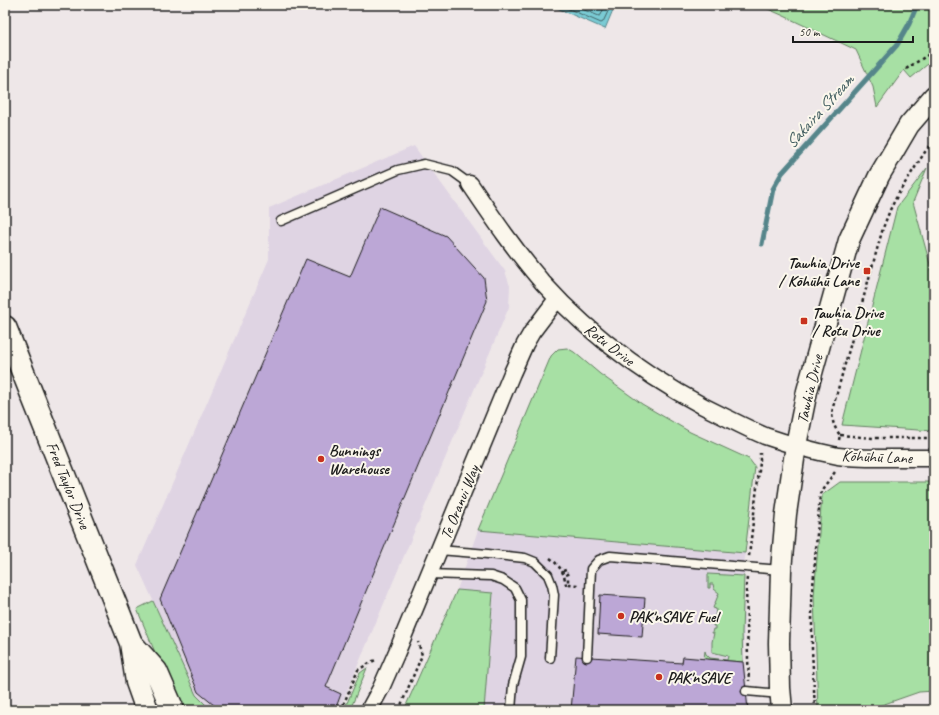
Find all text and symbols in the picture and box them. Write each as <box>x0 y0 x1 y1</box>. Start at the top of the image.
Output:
scale bar <box>793 18 913 44</box>
text: 50 m <box>799 24 821 40</box>
water label: Sakaira Stream <box>781 69 859 153</box>
place label: Tawhia Drive / Kōhūhū Lane <box>779 253 861 291</box>
marker: Tawhia Drive / Kōhūhū Lane <box>862 266 872 276</box>
place label: Tawhia Drive / Rotu Drive <box>812 303 885 341</box>
marker: Tawhia Drive / Rotu Drive <box>799 316 809 326</box>
street label: Rotu Drive <box>581 319 640 372</box>
street label: Tawhia Drive <box>792 351 828 426</box>
street label: Fred Taylor Drive <box>42 439 95 534</box>
place label: Bunnings Warehouse <box>329 441 390 479</box>
street label: Kōhūhū Lane <box>841 446 914 468</box>
marker: Bunnings Warehouse <box>316 454 326 464</box>
street label: Te Oranui Way <box>436 461 484 542</box>
place label: PAK'nSAVE Fuel <box>629 607 721 627</box>
marker: PAK'nSAVE Fuel <box>616 611 626 621</box>
place label: PAK'nSAVE <box>667 668 734 688</box>
marker: PAK'nSAVE <box>654 672 664 682</box>

